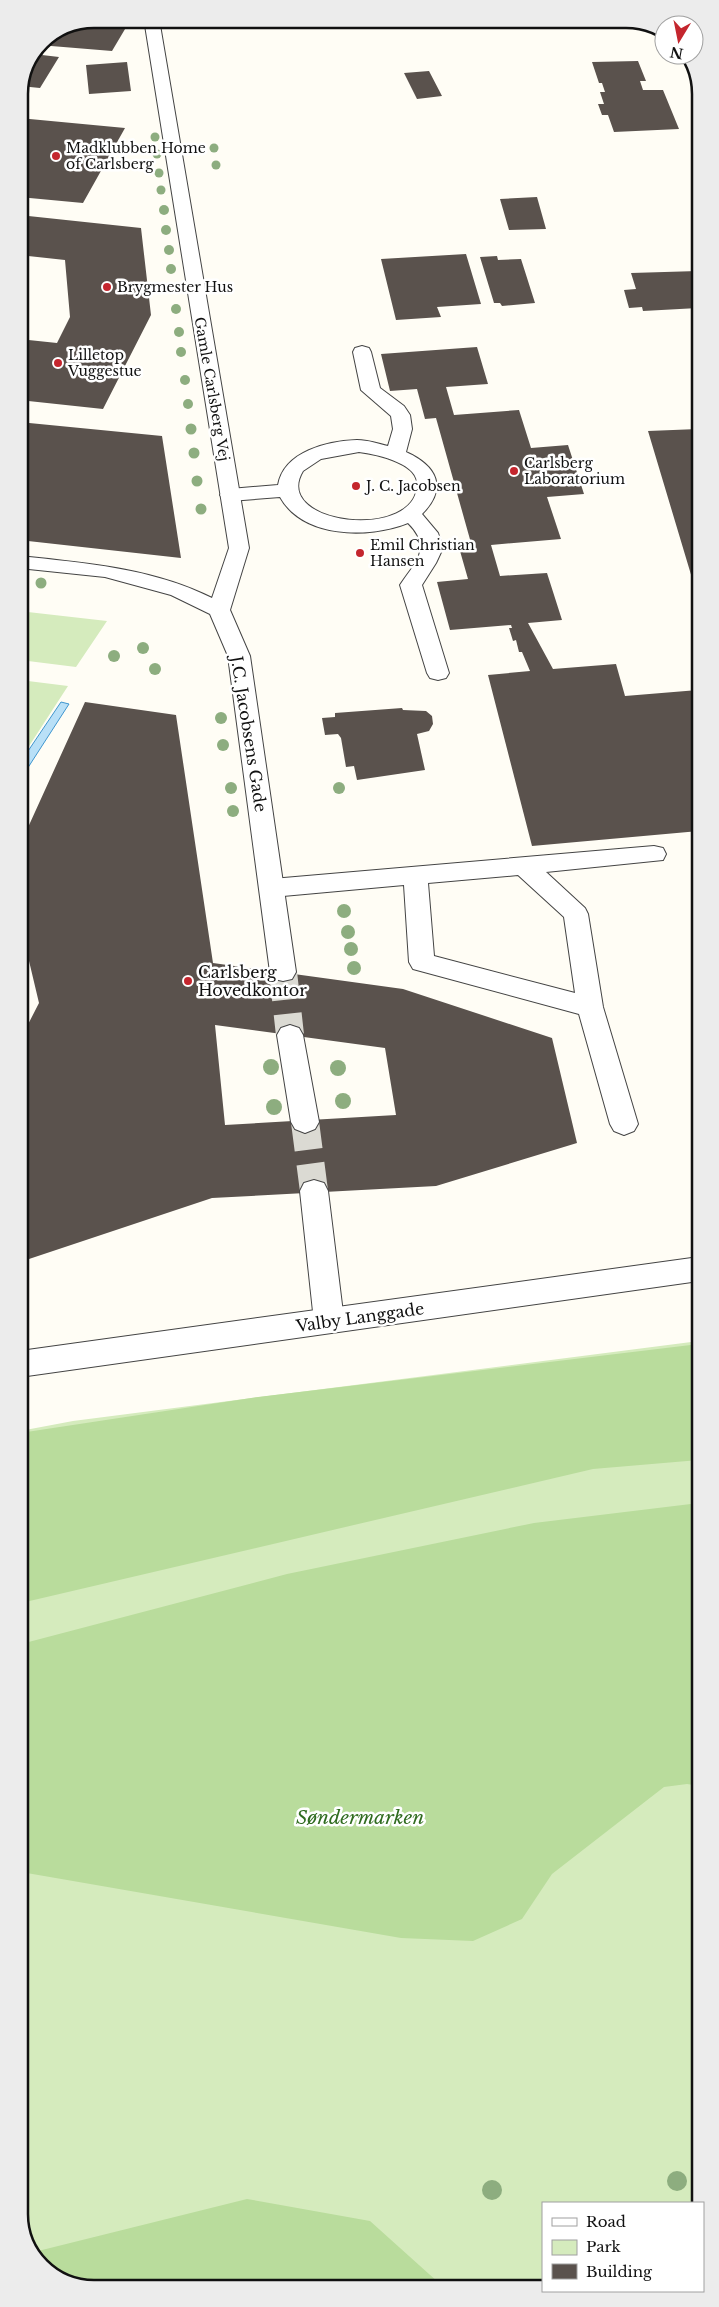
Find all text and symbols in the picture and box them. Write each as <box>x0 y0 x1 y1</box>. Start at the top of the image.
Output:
north arrow <box>654 15 704 65</box>
text: N <box>669 43 685 63</box>
place label: Madklubben Home of Carlsberg <box>66 139 206 173</box>
marker: Madklubben Home of Carlsberg <box>50 150 62 162</box>
place label: Brygmester Hus <box>117 278 233 296</box>
marker: Brygmester Hus <box>101 281 113 293</box>
street label: Gamle Carlsberg Vej <box>190 316 234 462</box>
place label: Lilletop Vuggestue <box>67 346 142 380</box>
marker: Lilletop Vuggestue <box>52 357 64 369</box>
place label: Carlsberg Laboratorium <box>524 454 625 488</box>
marker: Carlsberg Laboratorium <box>508 465 520 477</box>
place label: J. C. Jacobsen <box>364 477 461 495</box>
marker: J. C. Jacobsen <box>350 480 362 492</box>
place label: Emil Christian Hansen <box>370 536 475 570</box>
marker: Emil Christian Hansen <box>354 547 366 559</box>
street label: J.C. Jacobsens Gade <box>226 653 271 813</box>
place label: Carlsberg Hovedkontor <box>198 962 307 1000</box>
marker: Carlsberg Hovedkontor <box>182 975 194 987</box>
street label: Valby Langgade <box>294 1298 425 1336</box>
park label: Søndermarken <box>296 1806 424 1829</box>
legend <box>542 2202 704 2292</box>
text: Road <box>586 2212 626 2231</box>
text: Park <box>586 2237 622 2256</box>
text: Building <box>586 2262 653 2281</box>

